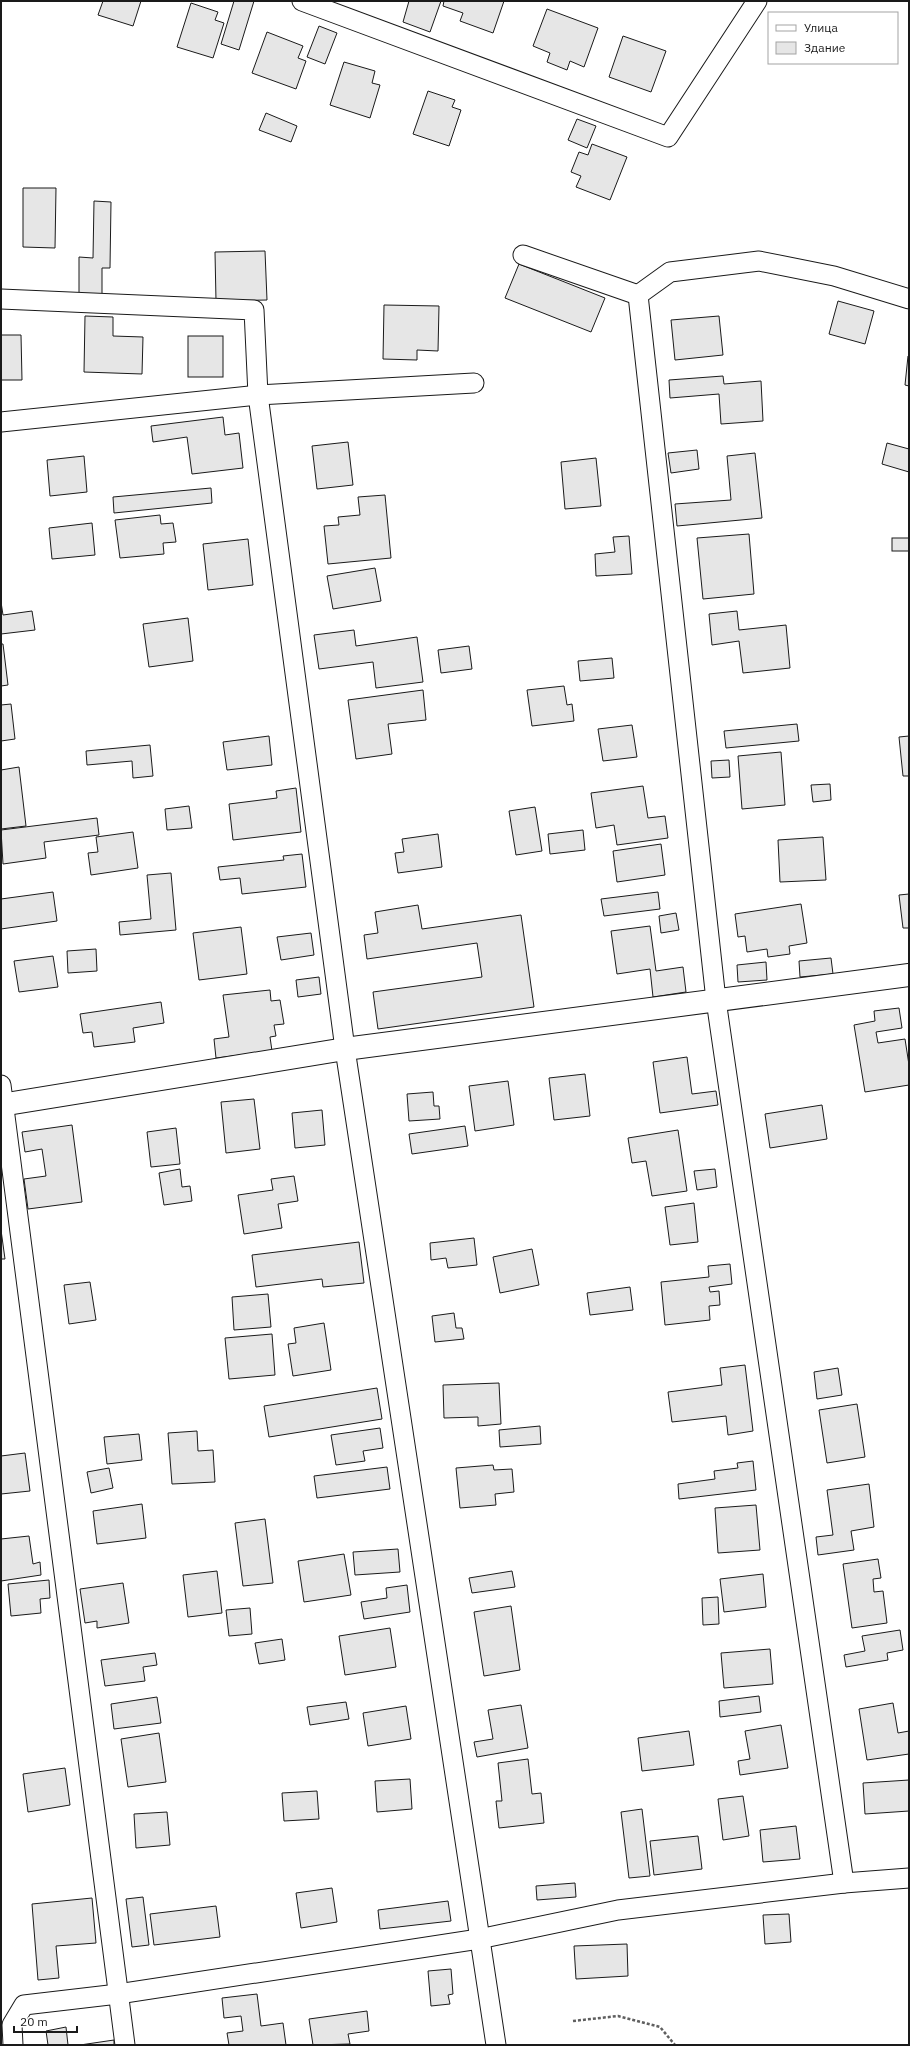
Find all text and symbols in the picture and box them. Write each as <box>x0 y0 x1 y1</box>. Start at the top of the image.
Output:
legend <box>768 12 898 64</box>
text: Улица <box>804 20 838 35</box>
text: Здание <box>804 40 846 55</box>
scale bar <box>14 2008 77 2034</box>
text: 20 m <box>20 2014 48 2029</box>

